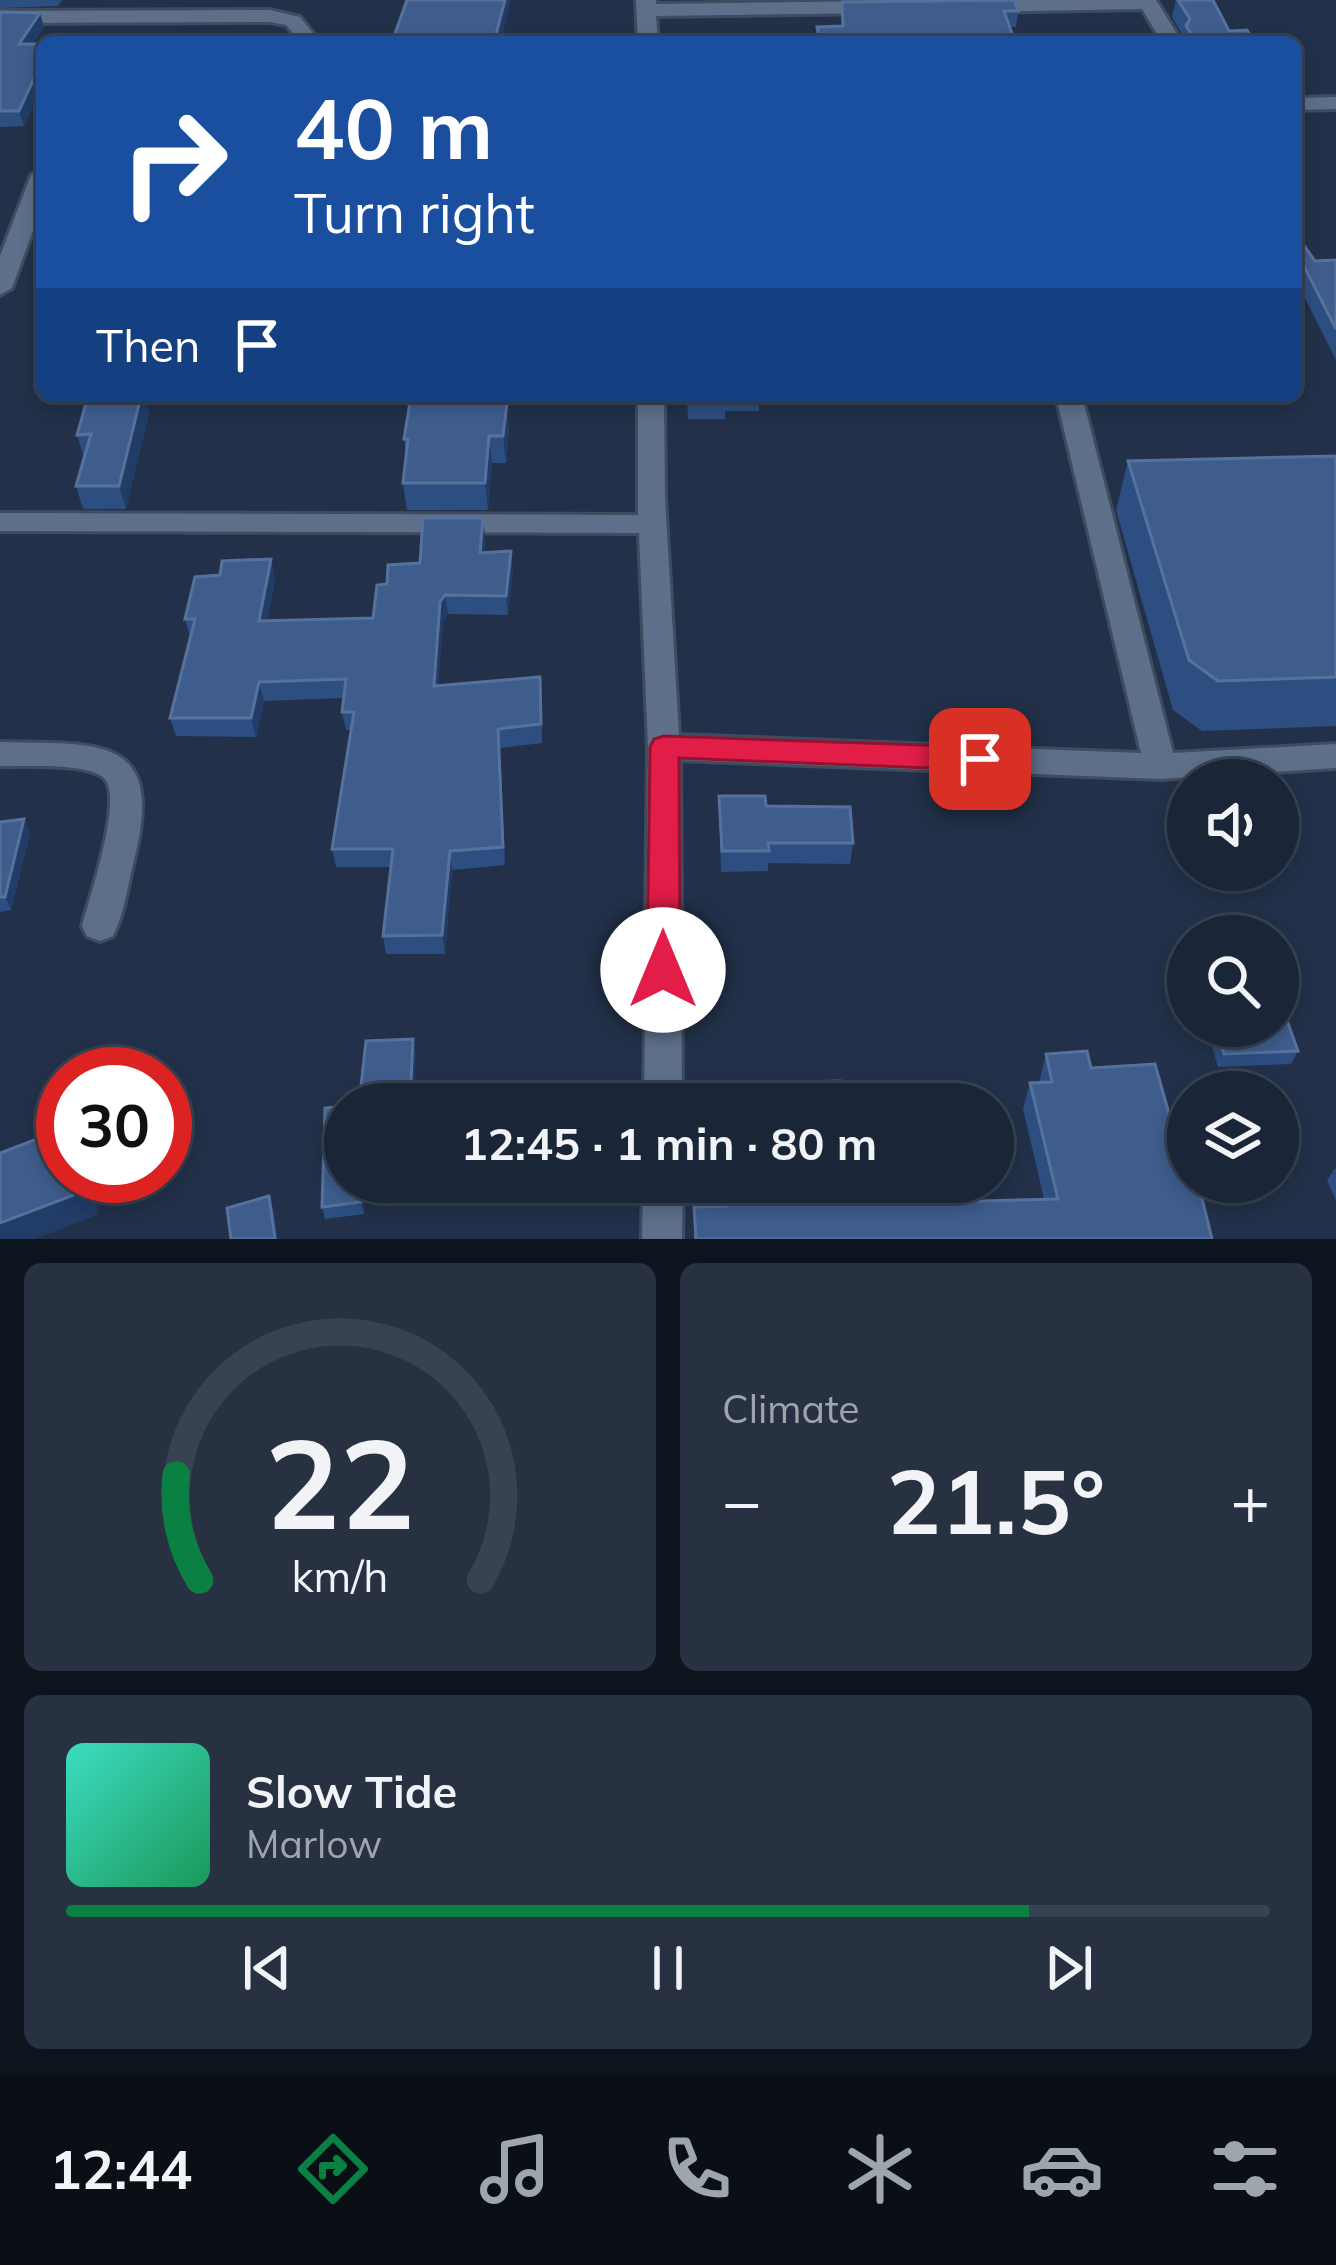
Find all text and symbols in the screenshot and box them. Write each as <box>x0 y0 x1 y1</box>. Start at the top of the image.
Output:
text: 40 m <box>294 75 493 180</box>
icon: right <box>96 84 252 240</box>
text: Turn right <box>294 179 535 247</box>
icon: arrive <box>224 312 290 378</box>
text: Then <box>96 317 200 373</box>
pin <box>929 708 1031 810</box>
icon: arrive <box>947 726 1013 792</box>
map controls <box>1167 759 1299 1203</box>
button: sound <box>1167 759 1299 891</box>
position arrow <box>600 907 726 1033</box>
button: search <box>1167 915 1299 1047</box>
speed limit sign: 30 <box>36 1047 192 1203</box>
button: layers <box>1167 1071 1299 1203</box>
text: 12:45 · 1 min · 80 m <box>461 1115 877 1171</box>
text: Climate <box>722 1384 860 1433</box>
text: 22 <box>265 1404 415 1560</box>
text: 21.5° <box>887 1444 1105 1557</box>
text: − <box>722 1459 762 1542</box>
text: + <box>1230 1459 1270 1542</box>
text: km/h <box>291 1549 389 1603</box>
text: Slow Tide <box>246 1763 457 1819</box>
text: Marlow <box>246 1819 382 1868</box>
icon: previous <box>234 1935 300 2001</box>
icon: pause <box>635 1935 701 2001</box>
icon: next <box>1036 1935 1102 2001</box>
icon: directions <box>291 2127 375 2211</box>
icon: music <box>473 2127 557 2211</box>
icon: phone <box>655 2127 739 2211</box>
icon: climate <box>838 2127 922 2211</box>
icon: car <box>1020 2127 1104 2211</box>
icon: filters <box>1203 2127 1287 2211</box>
text: 12:44 <box>49 2135 192 2203</box>

